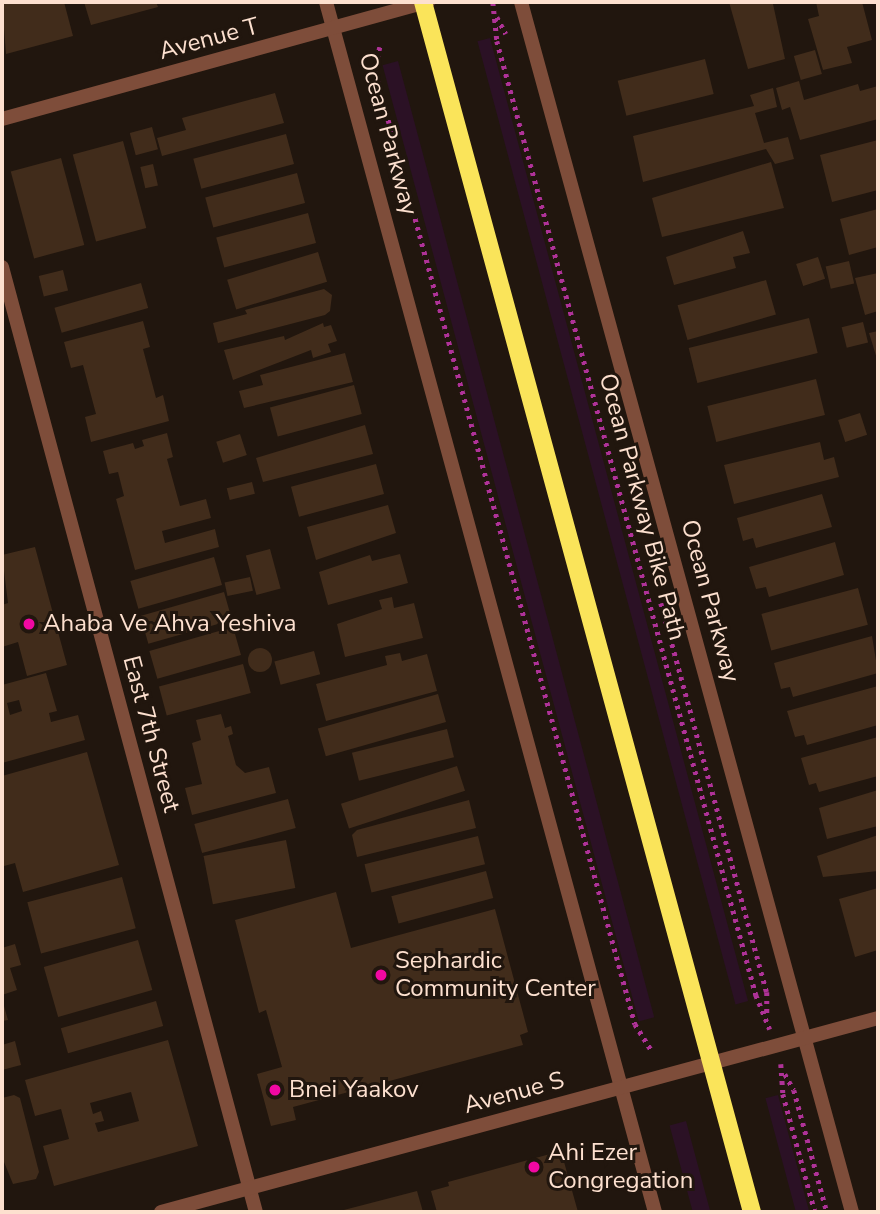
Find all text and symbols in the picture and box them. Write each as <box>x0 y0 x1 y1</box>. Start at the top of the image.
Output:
street label: Avenue T <box>156 12 262 66</box>
street label: Ocean Parkway <box>352 50 424 218</box>
street label: Ocean Parkway Bike Path <box>593 370 691 644</box>
street label: Ocean Parkway <box>674 517 746 685</box>
place label: Ahaba Ve Ahva Yeshiva <box>43 610 297 638</box>
marker: Ahaba Ve Ahva Yeshiva <box>21 616 37 632</box>
street label: East 7th Street <box>116 653 186 815</box>
place label: Sephardic Community Center <box>395 947 596 1003</box>
marker: Sephardic Community Center <box>373 967 389 983</box>
street label: Avenue S <box>461 1066 567 1120</box>
place label: Bnei Yaakov <box>289 1076 418 1104</box>
marker: Bnei Yaakov <box>267 1082 283 1098</box>
place label: Ahi Ezer Congregation <box>548 1139 693 1195</box>
marker: Ahi Ezer Congregation <box>526 1159 542 1175</box>

